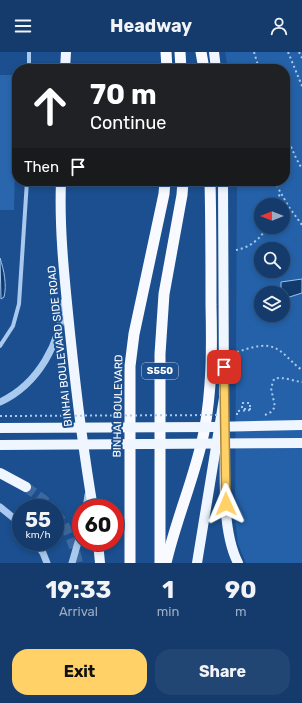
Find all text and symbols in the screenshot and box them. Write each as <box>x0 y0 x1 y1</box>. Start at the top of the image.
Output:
icon: menu <box>12 15 34 37</box>
text: Headway <box>110 15 192 37</box>
icon: person <box>268 15 290 37</box>
text: 70 m <box>90 78 157 111</box>
icon: ahead <box>24 80 76 132</box>
text: Continue <box>90 112 166 134</box>
icon: arrive <box>67 156 89 178</box>
text: Then <box>24 158 59 176</box>
north arrow <box>254 198 290 234</box>
map controls <box>254 198 290 322</box>
button: search <box>254 242 290 278</box>
street label: BINHAI BOULEVARD SIDE ROAD <box>45 265 75 427</box>
button: layers <box>254 286 290 322</box>
pin <box>207 350 241 384</box>
street label: BINHAI BOULEVARD <box>111 354 125 458</box>
icon: arrive <box>213 356 235 378</box>
road number: S550 <box>142 363 178 379</box>
position arrow <box>205 483 247 525</box>
speed limit sign: 60 <box>72 499 124 551</box>
text: 55 <box>25 508 51 532</box>
text: km/h <box>26 529 50 541</box>
text: 19:33 <box>45 576 111 604</box>
text: 1 <box>162 576 174 604</box>
text: 90 <box>225 576 257 604</box>
text: Arrival <box>59 604 98 619</box>
text: min <box>157 604 179 619</box>
text: m <box>235 604 246 619</box>
button: Exit <box>12 649 147 695</box>
button: Share <box>155 649 290 695</box>

